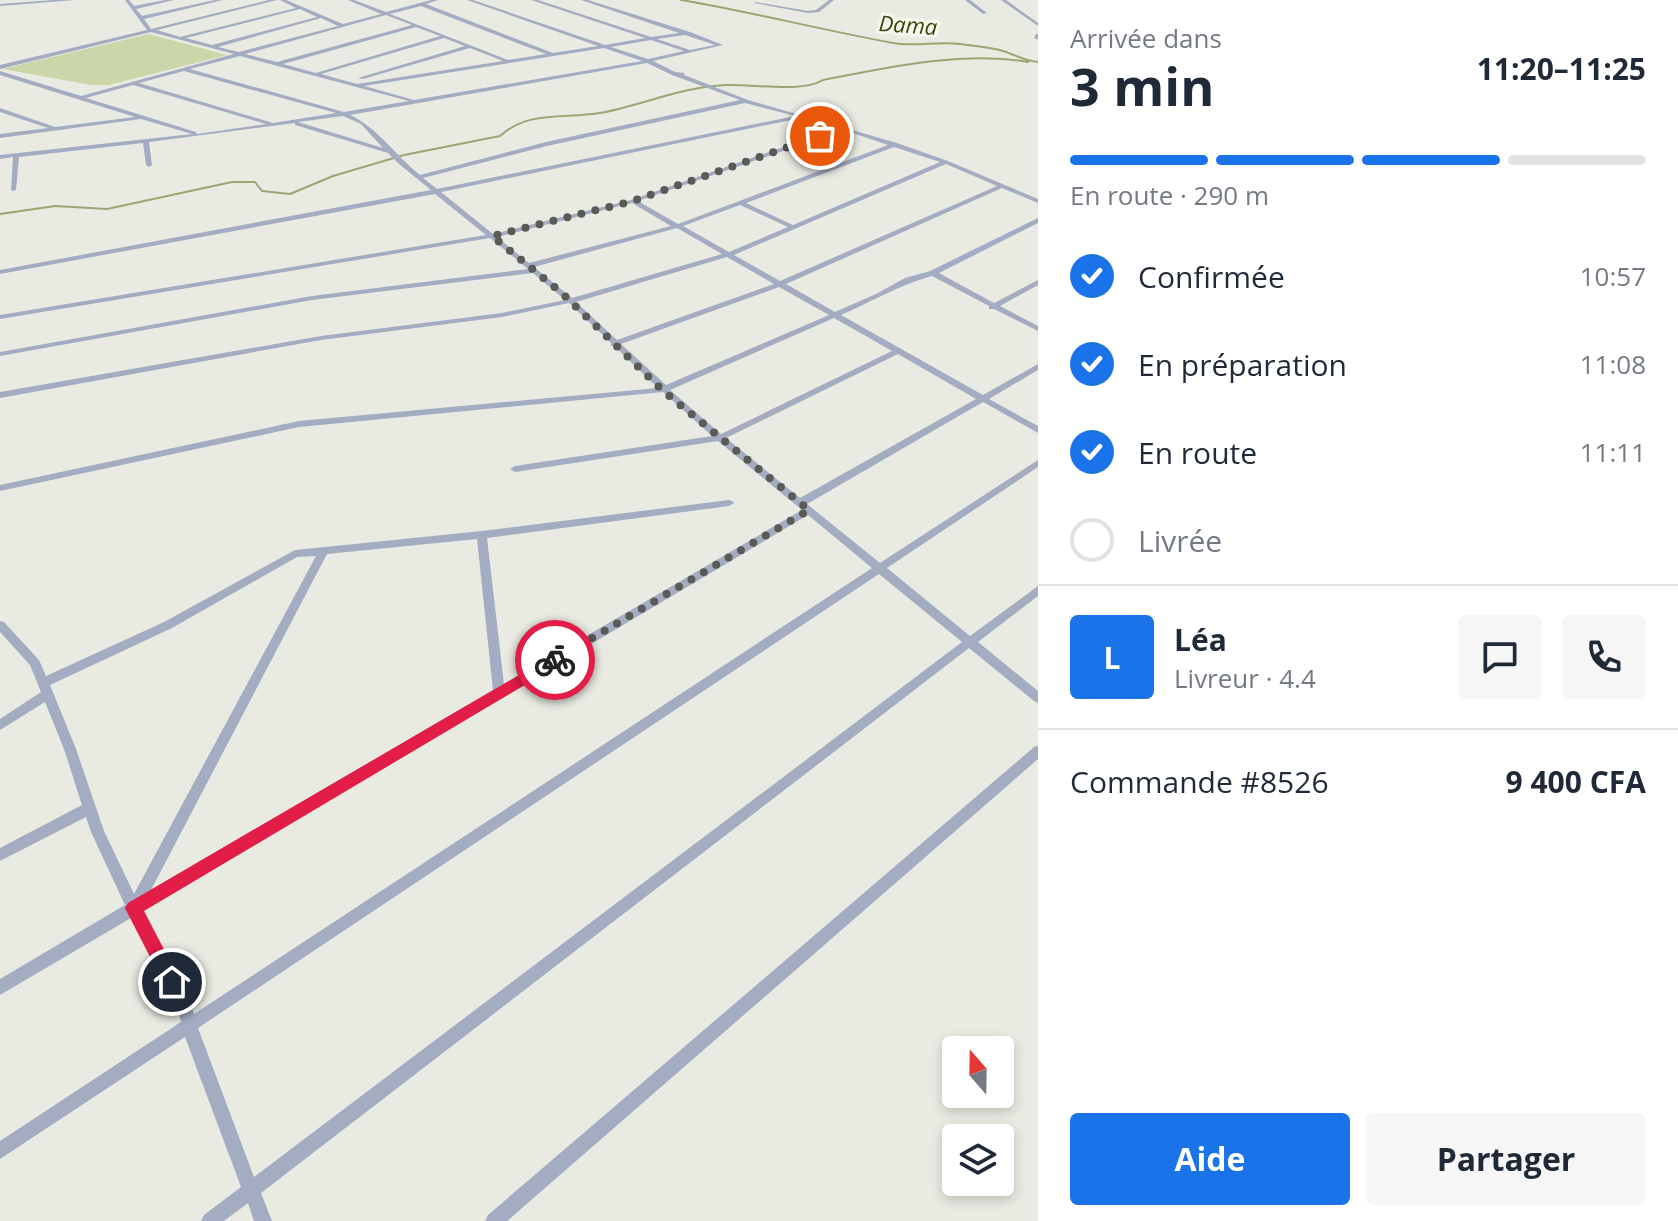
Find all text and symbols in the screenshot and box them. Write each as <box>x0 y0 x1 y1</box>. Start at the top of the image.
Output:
water label: Dama <box>878 7 938 41</box>
text: Arrivée dans <box>1070 20 1222 56</box>
text: 11:20–11:25 <box>1477 48 1646 89</box>
text: 3 min <box>1070 50 1214 121</box>
pin <box>786 102 854 170</box>
icon: bag <box>798 114 842 158</box>
text: En route · 290 m <box>1070 177 1269 213</box>
icon: check <box>1070 254 1114 298</box>
text: Confirmée <box>1138 256 1285 297</box>
text: 10:57 <box>1580 258 1646 294</box>
icon: check <box>1070 342 1114 386</box>
text: En préparation <box>1138 344 1347 385</box>
text: 11:08 <box>1580 346 1646 382</box>
icon: check <box>1070 430 1114 474</box>
text: En route <box>1138 432 1257 473</box>
text: 11:11 <box>1580 434 1646 470</box>
text: Livrée <box>1138 520 1222 561</box>
button: chat <box>1458 615 1542 699</box>
button: phone <box>1562 615 1646 699</box>
text: Léa <box>1174 619 1227 660</box>
courier <box>515 620 595 700</box>
text: L <box>1104 637 1120 678</box>
icon: bike <box>533 638 577 682</box>
text: Livreur · 4.4 <box>1174 660 1316 696</box>
text: Commande #8526 <box>1070 761 1329 802</box>
text: 9 400 CFA <box>1506 761 1646 802</box>
pin <box>138 948 206 1016</box>
icon: home <box>150 960 194 1004</box>
north arrow <box>942 1036 1014 1108</box>
map controls <box>942 1036 1014 1196</box>
button: Aide <box>1070 1113 1350 1205</box>
button: Partager <box>1366 1113 1646 1205</box>
button: layers <box>942 1124 1014 1196</box>

